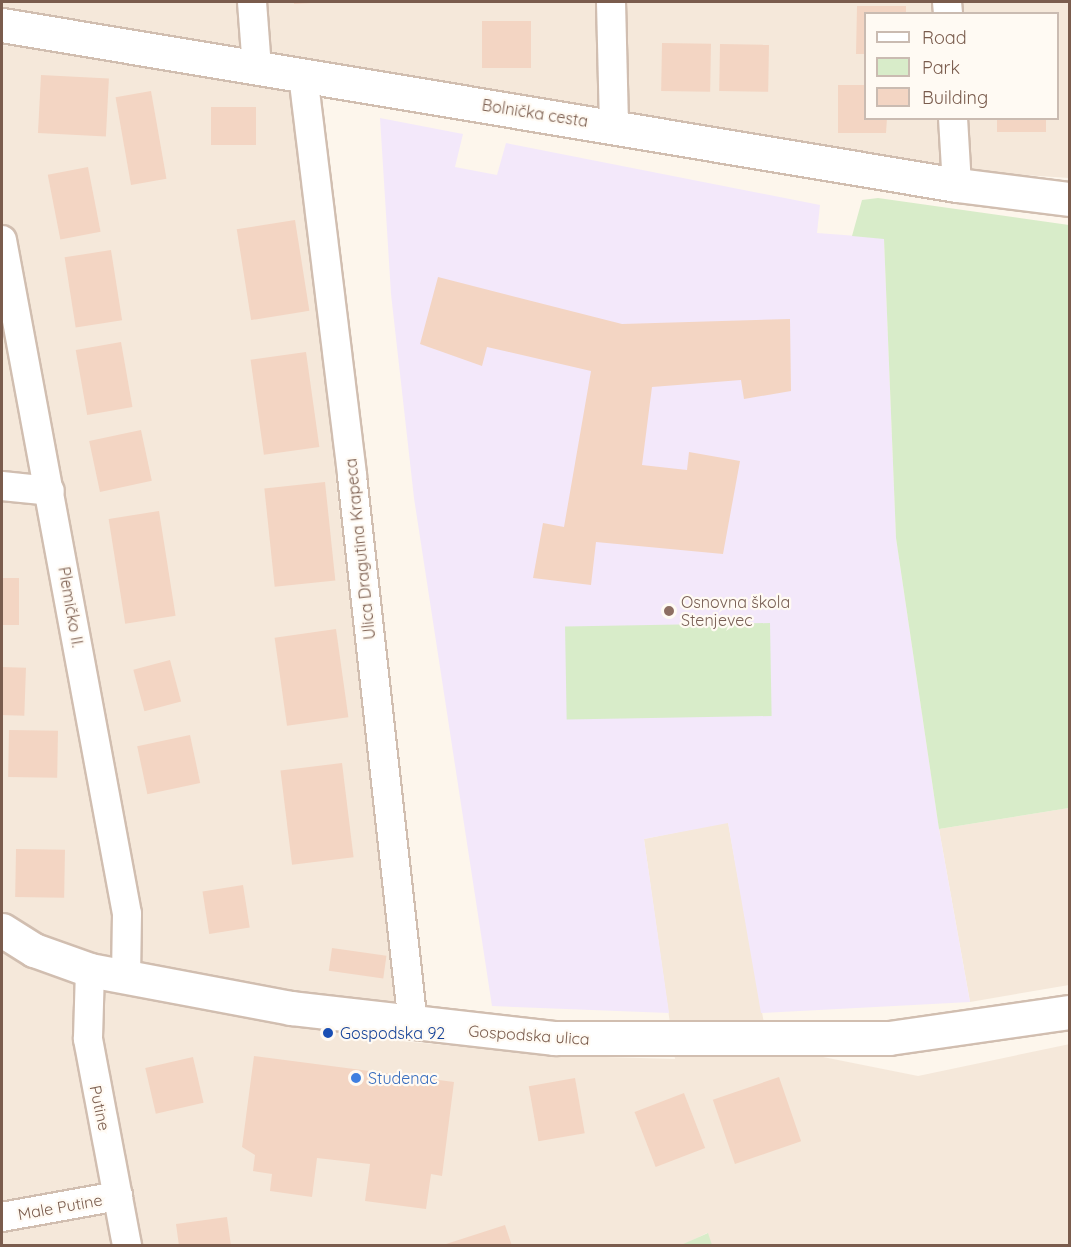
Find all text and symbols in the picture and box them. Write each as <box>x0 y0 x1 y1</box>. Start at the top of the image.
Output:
legend <box>864 12 1059 120</box>
text: Road <box>922 26 967 49</box>
text: Park <box>922 56 960 79</box>
text: Building <box>922 86 988 109</box>
street label: Bolnička cesta <box>481 95 589 131</box>
street label: Ulica Dragutina Krapeca <box>341 457 379 641</box>
street label: Plemičko II. <box>54 565 88 649</box>
place label: Osnovna škola Stenjevec <box>681 592 790 630</box>
marker: Osnovna škola Stenjevec <box>662 604 676 618</box>
street label: Gospodska ulica <box>468 1021 590 1049</box>
place label: Gospodska 92 <box>340 1023 445 1043</box>
marker: Gospodska 92 <box>321 1026 335 1040</box>
place label: Studenac <box>368 1068 437 1088</box>
marker: Studenac <box>349 1071 363 1085</box>
street label: Putine <box>86 1084 114 1132</box>
street label: Male Putine <box>16 1190 104 1224</box>

